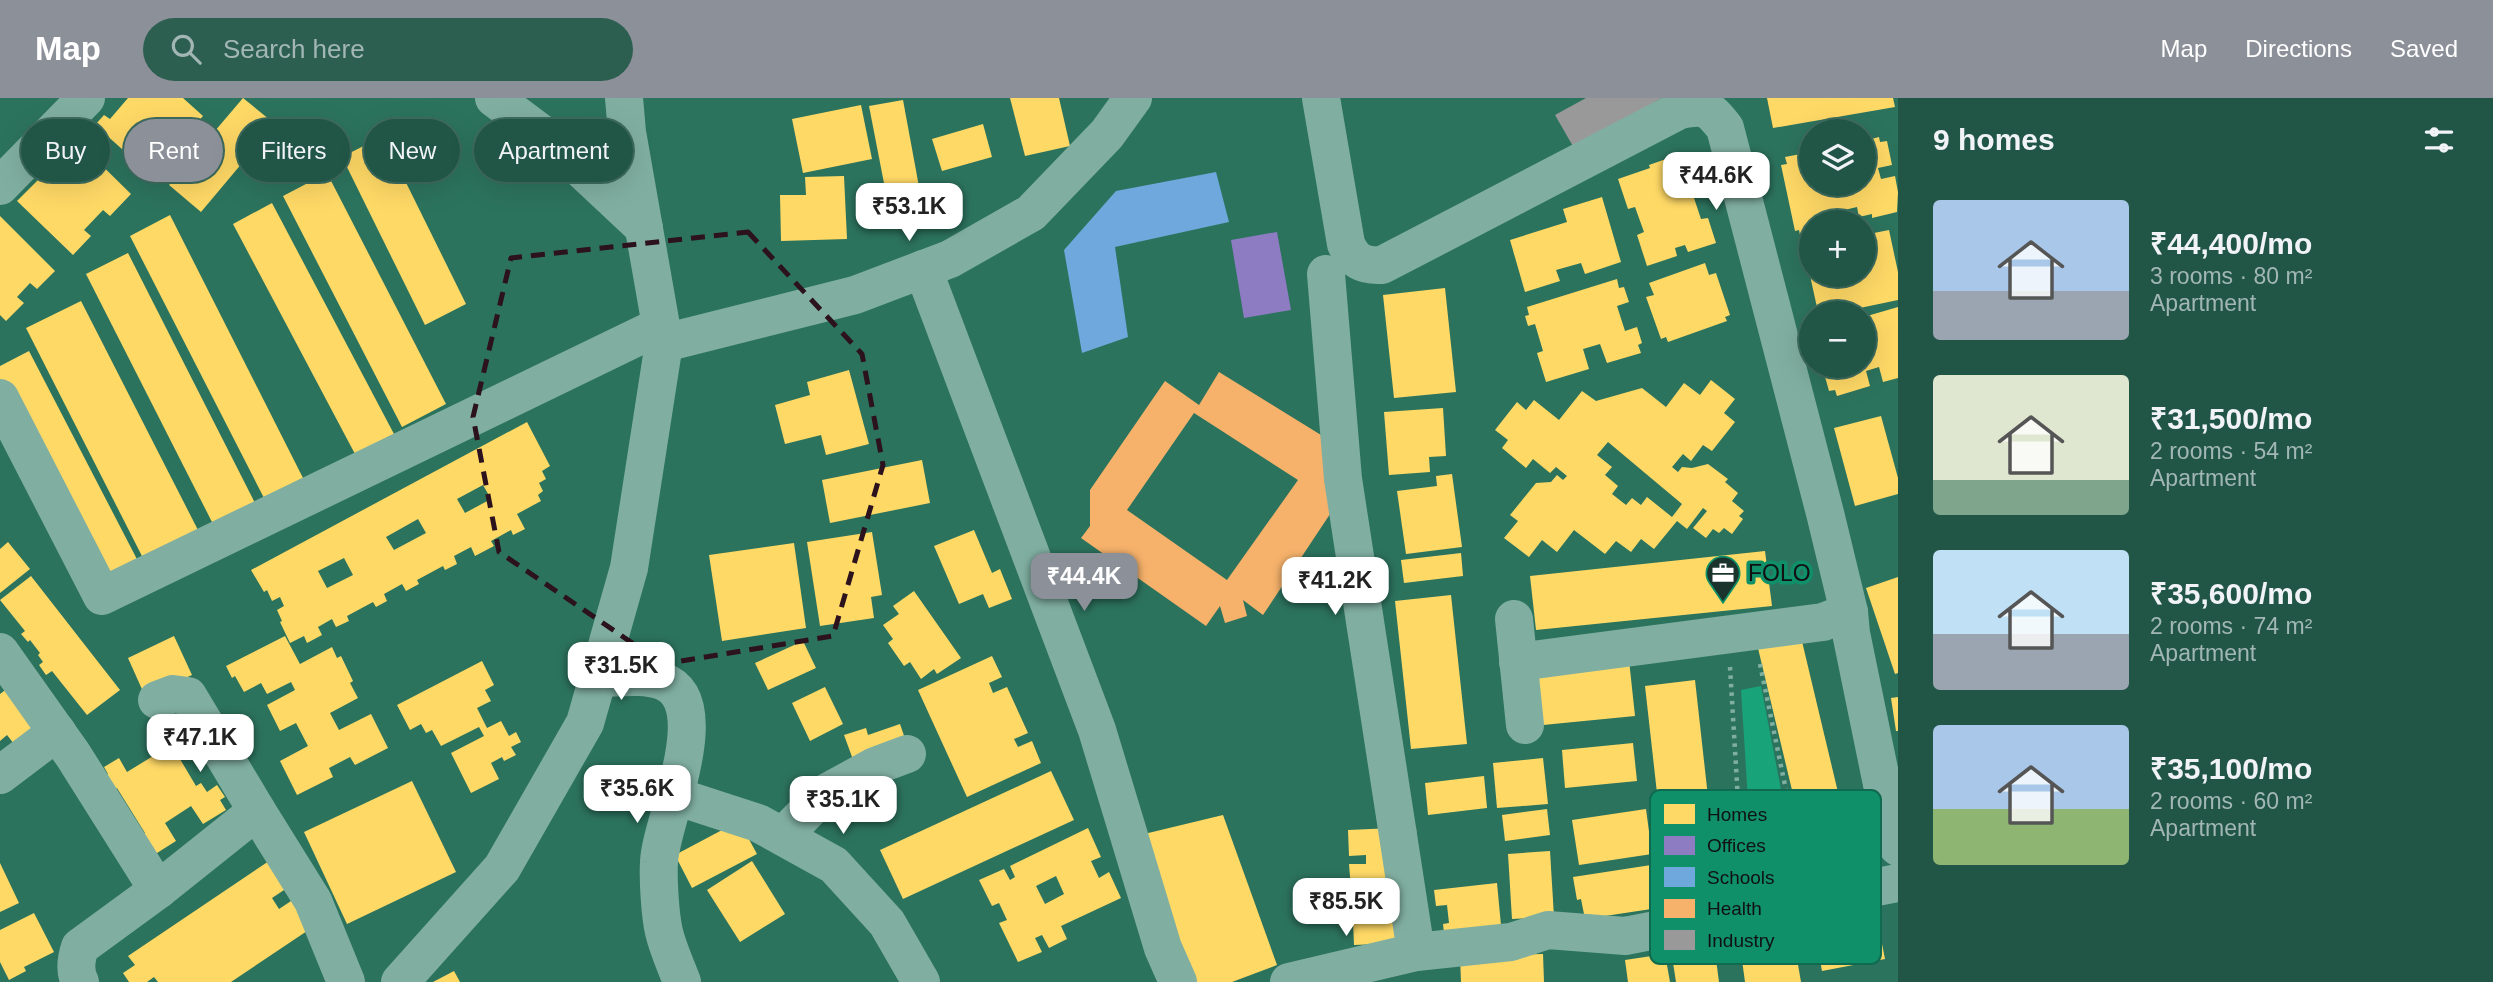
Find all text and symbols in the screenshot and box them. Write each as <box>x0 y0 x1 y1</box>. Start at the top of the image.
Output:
search box <box>143 18 633 81</box>
text: Map <box>35 30 101 67</box>
icon: search <box>167 30 205 68</box>
text: Search here <box>223 34 365 64</box>
text: Map <box>2161 35 2207 62</box>
text: Directions <box>2245 35 2352 62</box>
text: Saved <box>2390 35 2458 62</box>
chip: Buy <box>21 119 110 182</box>
chip: Rent <box>124 119 223 182</box>
chip: Filters <box>237 119 350 182</box>
chip: New <box>364 119 460 182</box>
chip: Apartment <box>474 119 633 182</box>
map controls <box>1799 119 1876 378</box>
button: layers <box>1799 119 1876 196</box>
icon: filters <box>2420 121 2458 159</box>
text: 9 homes <box>1933 123 2055 156</box>
pin: ₹44.6K <box>1659 152 1773 212</box>
text: ₹44.6K <box>1679 162 1753 188</box>
pin: ₹53.1K <box>852 184 966 243</box>
text: ₹53.1K <box>872 193 946 219</box>
button: + <box>1799 210 1876 287</box>
text: ₹44,400/mo <box>2150 227 2312 260</box>
icon: home <box>1989 228 2073 312</box>
text: 3 rooms · 80 m² <box>2150 263 2312 289</box>
text: Apartment <box>2150 290 2256 316</box>
button: − <box>1799 301 1876 378</box>
text: ₹31,500/mo <box>2150 402 2312 435</box>
icon: home <box>1989 403 2073 487</box>
text: 2 rooms · 54 m² <box>2150 438 2312 464</box>
text: Apartment <box>2150 465 2256 491</box>
pin: ₹44.4K <box>1027 554 1141 613</box>
office icon: FOLO <box>1704 554 1742 603</box>
pin: ₹41.2K <box>1278 558 1392 617</box>
place label: FOLO <box>1748 560 1811 586</box>
text: ₹44.4K <box>1047 563 1121 589</box>
text: ₹41.2K <box>1298 567 1372 593</box>
text: ₹35,600/mo <box>2150 577 2312 610</box>
icon: home <box>1989 578 2073 662</box>
text: 2 rooms · 74 m² <box>2150 613 2312 639</box>
text: Apartment <box>2150 640 2256 666</box>
pin: ₹31.5K <box>564 642 678 702</box>
text: ₹31.5K <box>584 652 658 678</box>
pin: ₹47.1K <box>143 714 257 774</box>
text: ₹47.1K <box>163 724 237 750</box>
text: ₹35,100/mo <box>2150 752 2312 785</box>
icon: home <box>1989 753 2073 837</box>
pin: ₹35.6K <box>580 766 694 825</box>
text: ₹35.6K <box>600 775 674 801</box>
pin: ₹35.1K <box>786 776 900 836</box>
text: ₹35.1K <box>806 786 880 812</box>
text: 2 rooms · 60 m² <box>2150 788 2312 814</box>
legend <box>1650 790 1881 964</box>
text: Homes <box>1707 804 1767 825</box>
text: Apartment <box>2150 815 2256 841</box>
text: Offices <box>1707 835 1766 856</box>
text: Schools <box>1707 867 1775 888</box>
pin: ₹85.5K <box>1289 878 1403 938</box>
text: ₹85.5K <box>1309 888 1383 914</box>
text: Health <box>1707 898 1762 919</box>
text: Industry <box>1707 930 1775 951</box>

